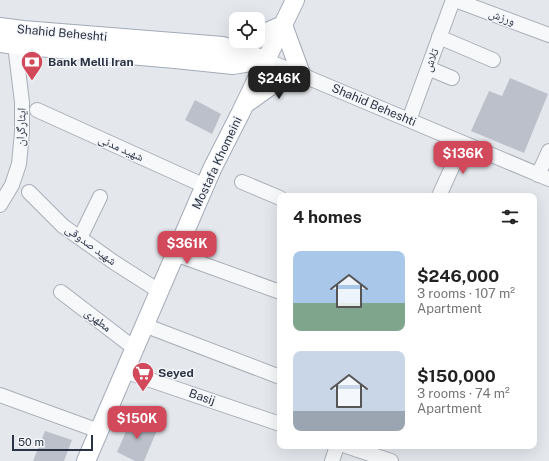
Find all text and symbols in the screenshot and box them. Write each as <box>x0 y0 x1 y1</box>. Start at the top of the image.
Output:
street label: ورزش <box>487 6 517 28</box>
map controls <box>229 12 265 48</box>
button: locate <box>229 12 265 48</box>
street label: Shahid Beheshti <box>16 22 108 44</box>
street label: تلاش <box>420 46 442 73</box>
bank icon: Bank Melli Iran <box>19 49 45 82</box>
place label: Bank Melli Iran <box>48 55 134 69</box>
pin: $246K <box>251 66 307 100</box>
text: $246K <box>257 71 301 86</box>
street label: Shahid Beheshti <box>330 81 418 129</box>
street label: ایثارگران <box>13 107 29 147</box>
street label: Mostafa Khomeini <box>189 114 245 212</box>
street label: شهید مدنی <box>96 132 146 164</box>
pin: $136K <box>435 141 491 175</box>
text: $136K <box>443 146 483 161</box>
icon: filters <box>499 206 521 228</box>
text: 4 homes <box>293 207 362 227</box>
street label: شهید صدوقی <box>63 222 119 268</box>
pin: $361K <box>159 231 215 265</box>
text: $361K <box>167 236 207 251</box>
text: $246,000 <box>417 266 499 286</box>
icon: home <box>325 267 373 315</box>
text: 3 rooms · 107 m² <box>417 286 515 301</box>
text: Apartment <box>417 301 482 316</box>
street label: مطهری <box>82 305 114 335</box>
supermarket icon: Seyed <box>130 360 156 393</box>
place label: Seyed <box>158 366 194 380</box>
text: $150,000 <box>417 366 496 386</box>
icon: home <box>325 367 373 415</box>
street label: Basij <box>187 386 217 408</box>
text: 3 rooms · 74 m² <box>417 386 510 401</box>
text: Apartment <box>417 401 482 416</box>
pin: $150K <box>109 406 165 440</box>
text: $150K <box>117 411 157 426</box>
scale bar <box>12 433 93 452</box>
text: 50 m <box>18 436 44 448</box>

